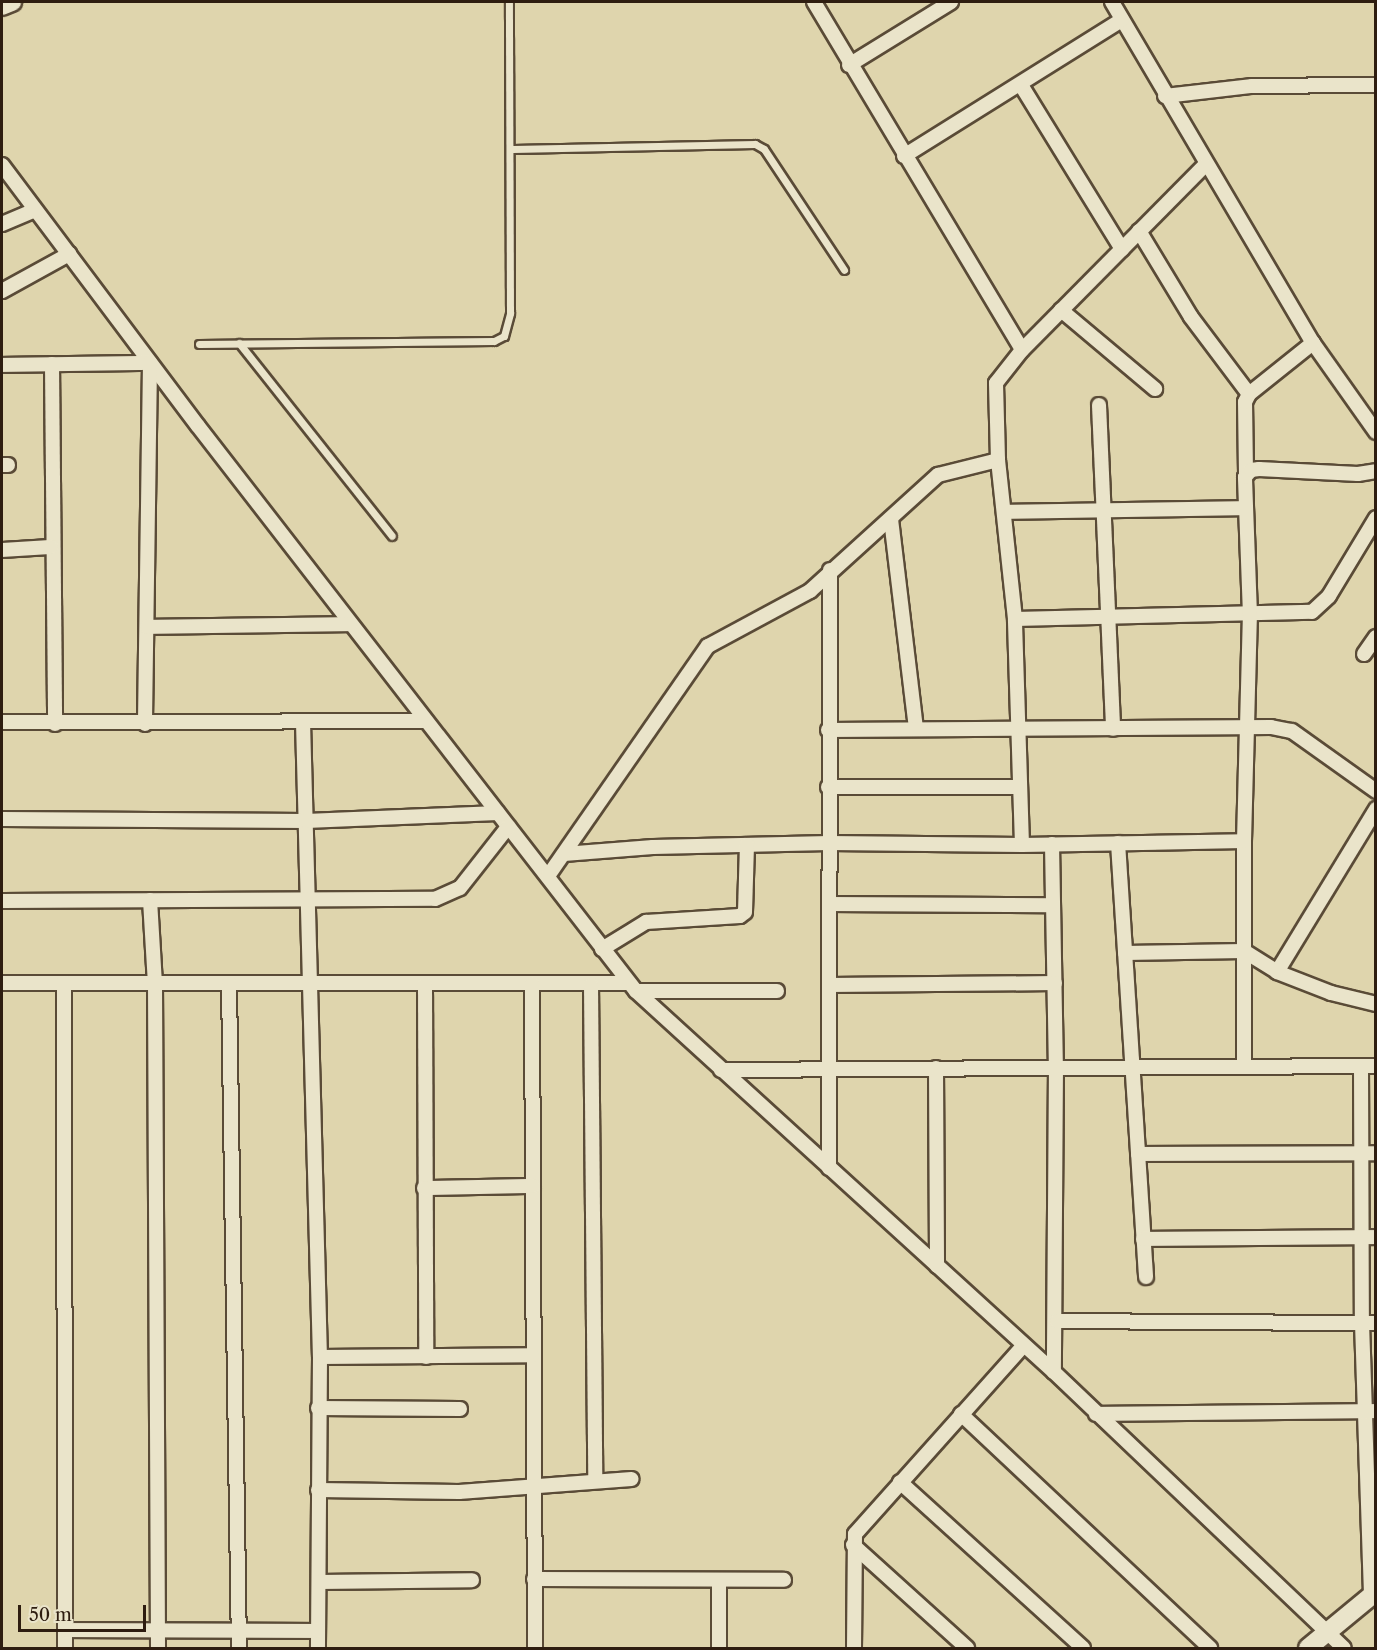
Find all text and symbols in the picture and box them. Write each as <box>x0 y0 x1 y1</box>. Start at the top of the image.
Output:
scale bar <box>21 1593 148 1631</box>
text: 50 m <box>29 1604 72 1626</box>

